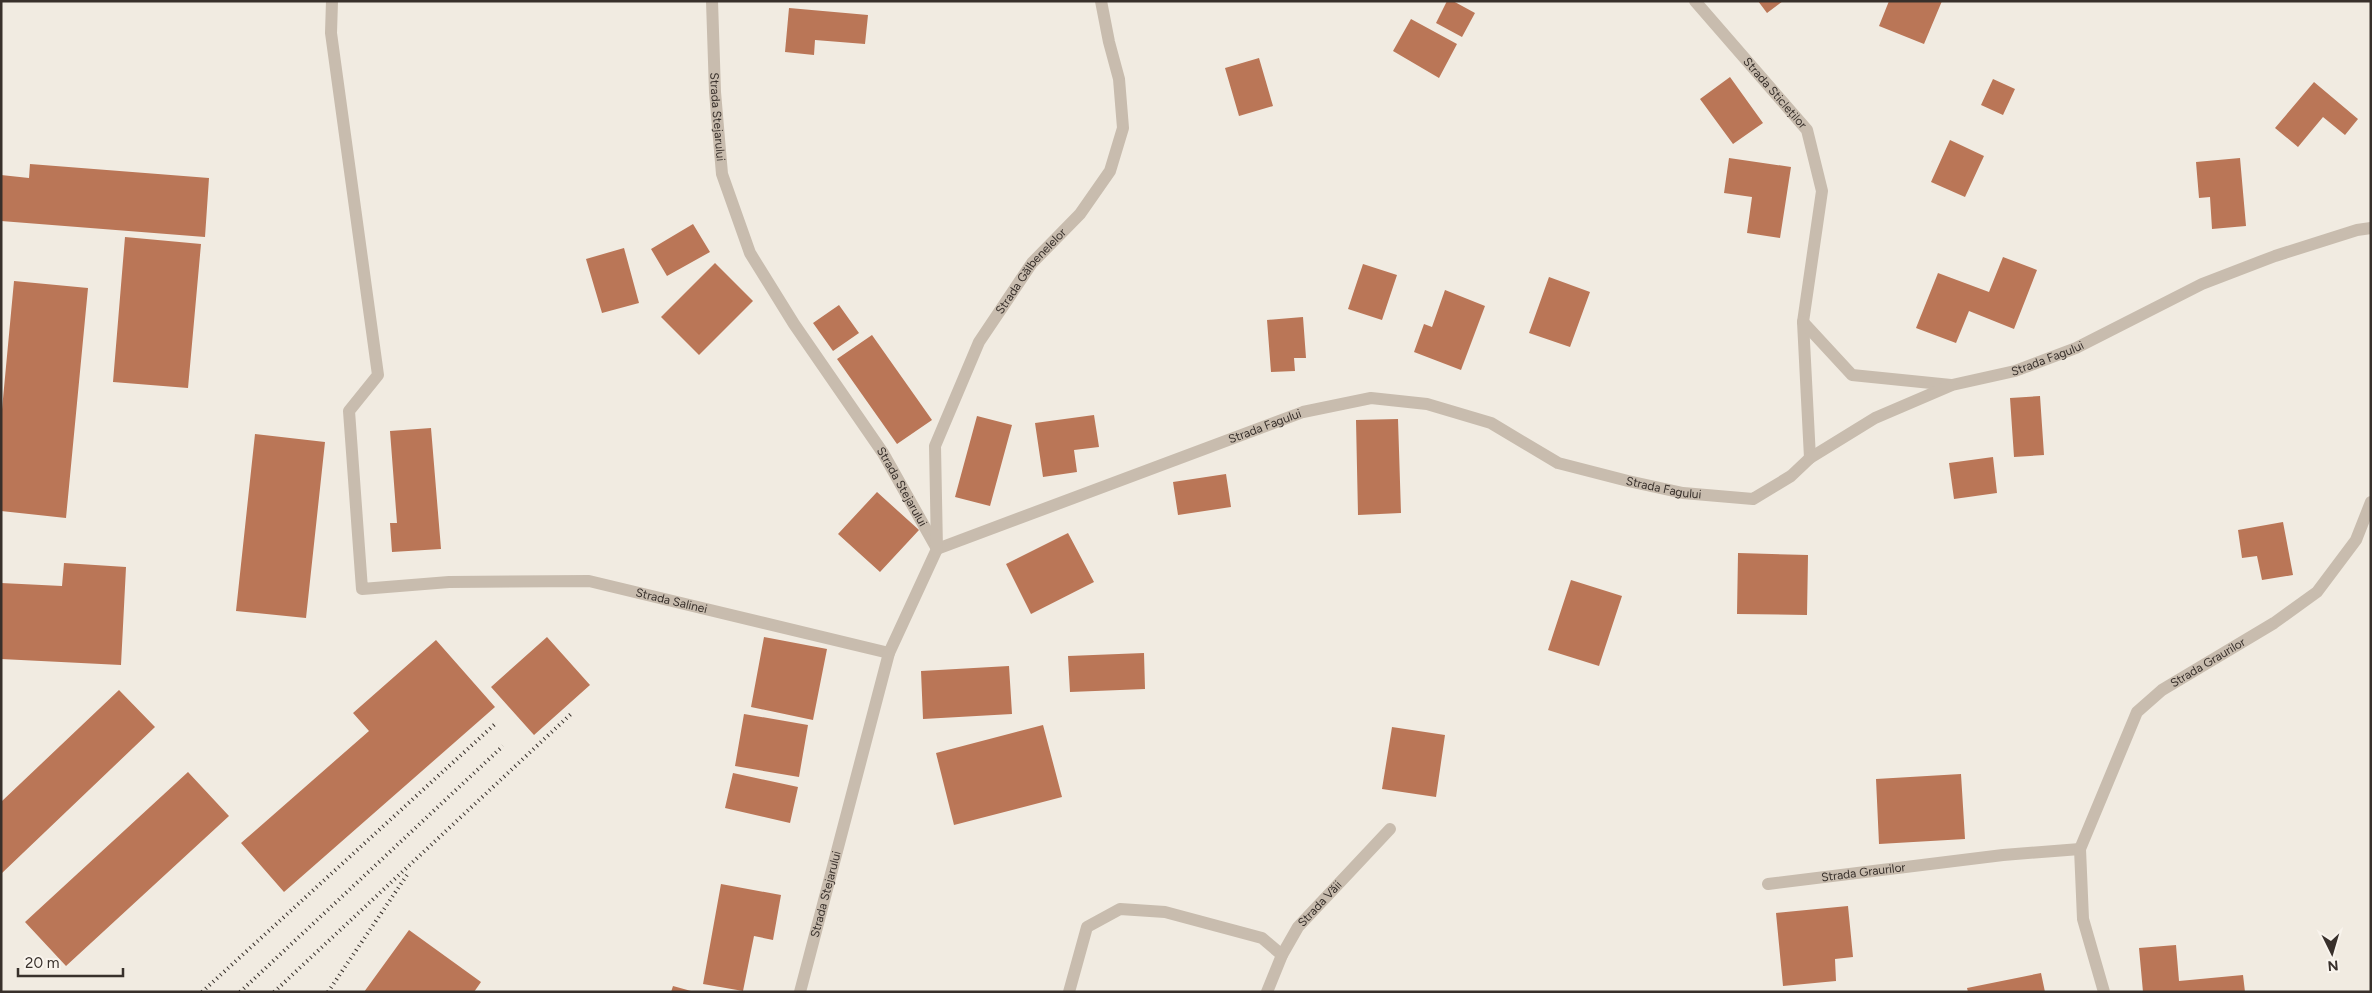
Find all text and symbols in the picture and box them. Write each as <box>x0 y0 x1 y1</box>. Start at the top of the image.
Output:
street label: Strada Sticleților <box>1740 55 1810 132</box>
street label: Strada Stejarului <box>707 72 728 162</box>
street label: Strada Gălbenelelor <box>993 225 1069 317</box>
street label: Strada Fagului <box>2010 338 2086 379</box>
street label: Strada Fagului <box>1226 406 1303 446</box>
street label: Strada Stejarului <box>874 444 930 529</box>
street label: Strada Fagului <box>1625 474 1702 502</box>
street label: Strada Salinei <box>634 585 709 616</box>
street label: Strada Graurilor <box>2168 635 2248 690</box>
street label: Strada Stejarului <box>808 850 844 939</box>
street label: Strada Graurilor <box>1820 860 1906 884</box>
street label: Strada Văii <box>1295 878 1345 930</box>
north arrow <box>2307 928 2357 978</box>
scale bar <box>18 946 122 978</box>
text: 20 m <box>25 954 59 972</box>
text: N <box>2327 957 2339 974</box>

